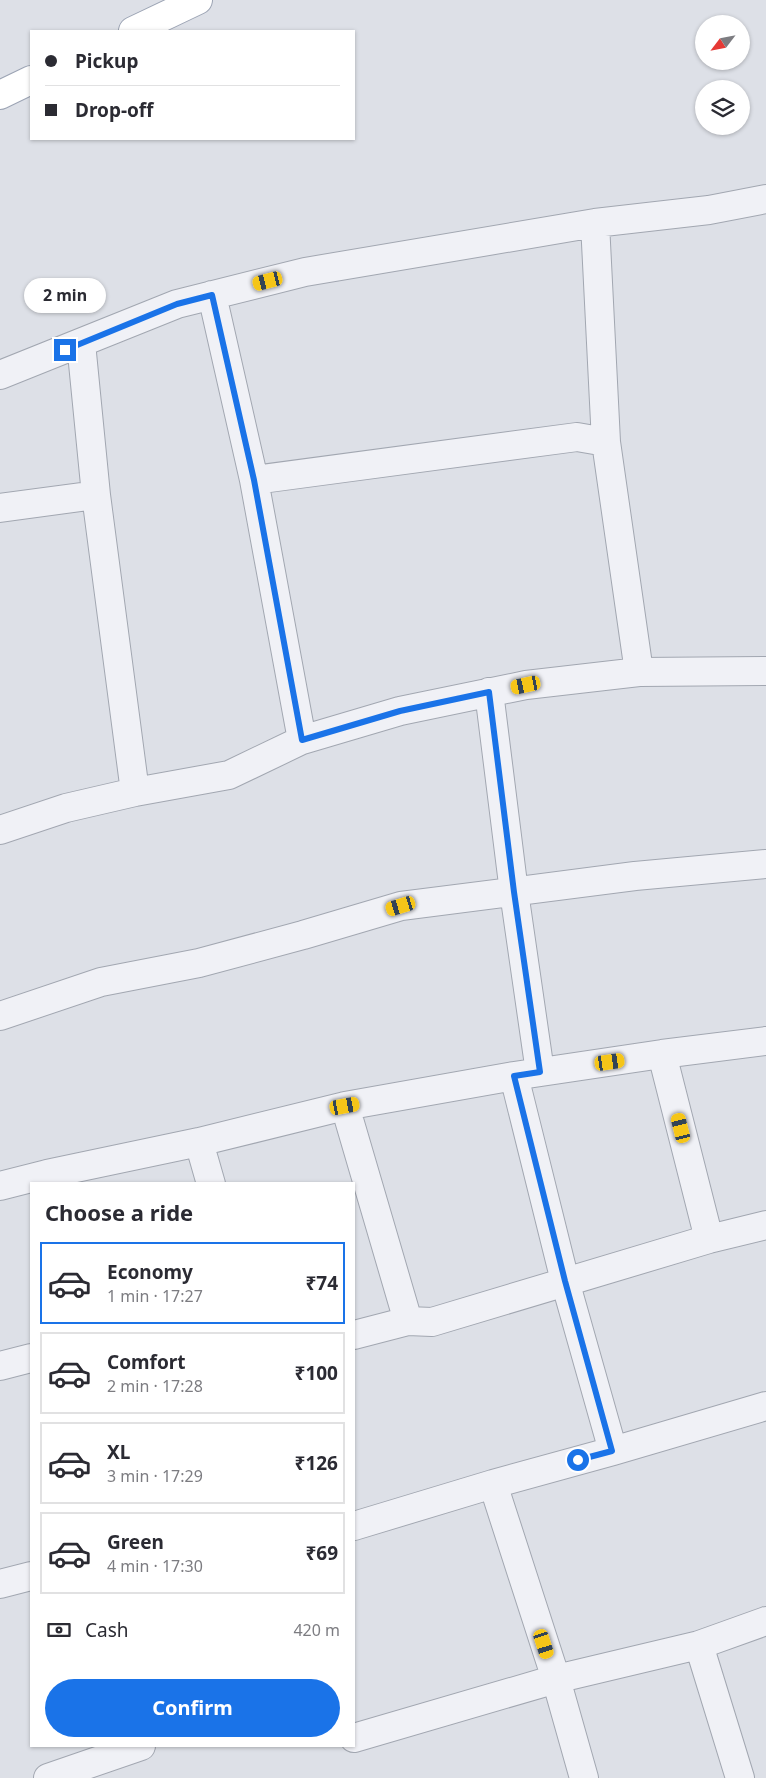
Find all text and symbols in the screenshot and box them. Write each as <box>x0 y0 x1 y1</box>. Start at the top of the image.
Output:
north arrow <box>695 15 750 70</box>
map controls <box>695 15 750 135</box>
text: Pickup <box>75 48 138 74</box>
button: layers <box>695 80 750 135</box>
text: Drop-off <box>75 97 154 123</box>
car <box>251 270 284 292</box>
callout: 2 min <box>24 278 106 312</box>
text: 2 min <box>43 284 87 306</box>
route end <box>54 339 76 361</box>
car <box>509 675 542 695</box>
car <box>384 894 417 918</box>
car <box>594 1052 625 1072</box>
car <box>328 1096 361 1116</box>
car <box>670 1112 691 1144</box>
text: Choose a ride <box>45 1197 193 1227</box>
text: Economy <box>107 1259 193 1285</box>
icon: car <box>47 1261 92 1306</box>
text: ₹74 <box>305 1270 338 1296</box>
text: 1 min · 17:27 <box>107 1285 203 1307</box>
text: Comfort <box>107 1349 186 1375</box>
icon: car <box>47 1351 92 1396</box>
text: ₹100 <box>295 1360 338 1386</box>
text: 2 min · 17:28 <box>107 1375 203 1397</box>
text: XL <box>107 1439 130 1465</box>
icon: car <box>47 1441 92 1486</box>
route start <box>567 1449 589 1471</box>
text: ₹126 <box>295 1450 338 1476</box>
text: 3 min · 17:29 <box>107 1465 203 1487</box>
text: Green <box>107 1529 164 1555</box>
icon: car <box>47 1531 92 1576</box>
text: ₹69 <box>305 1540 338 1566</box>
text: 4 min · 17:30 <box>107 1555 203 1577</box>
icon: cash <box>45 1616 73 1644</box>
text: Cash <box>85 1617 129 1643</box>
text: 420 m <box>293 1619 340 1641</box>
car <box>532 1627 555 1661</box>
button: Confirm <box>45 1679 340 1737</box>

